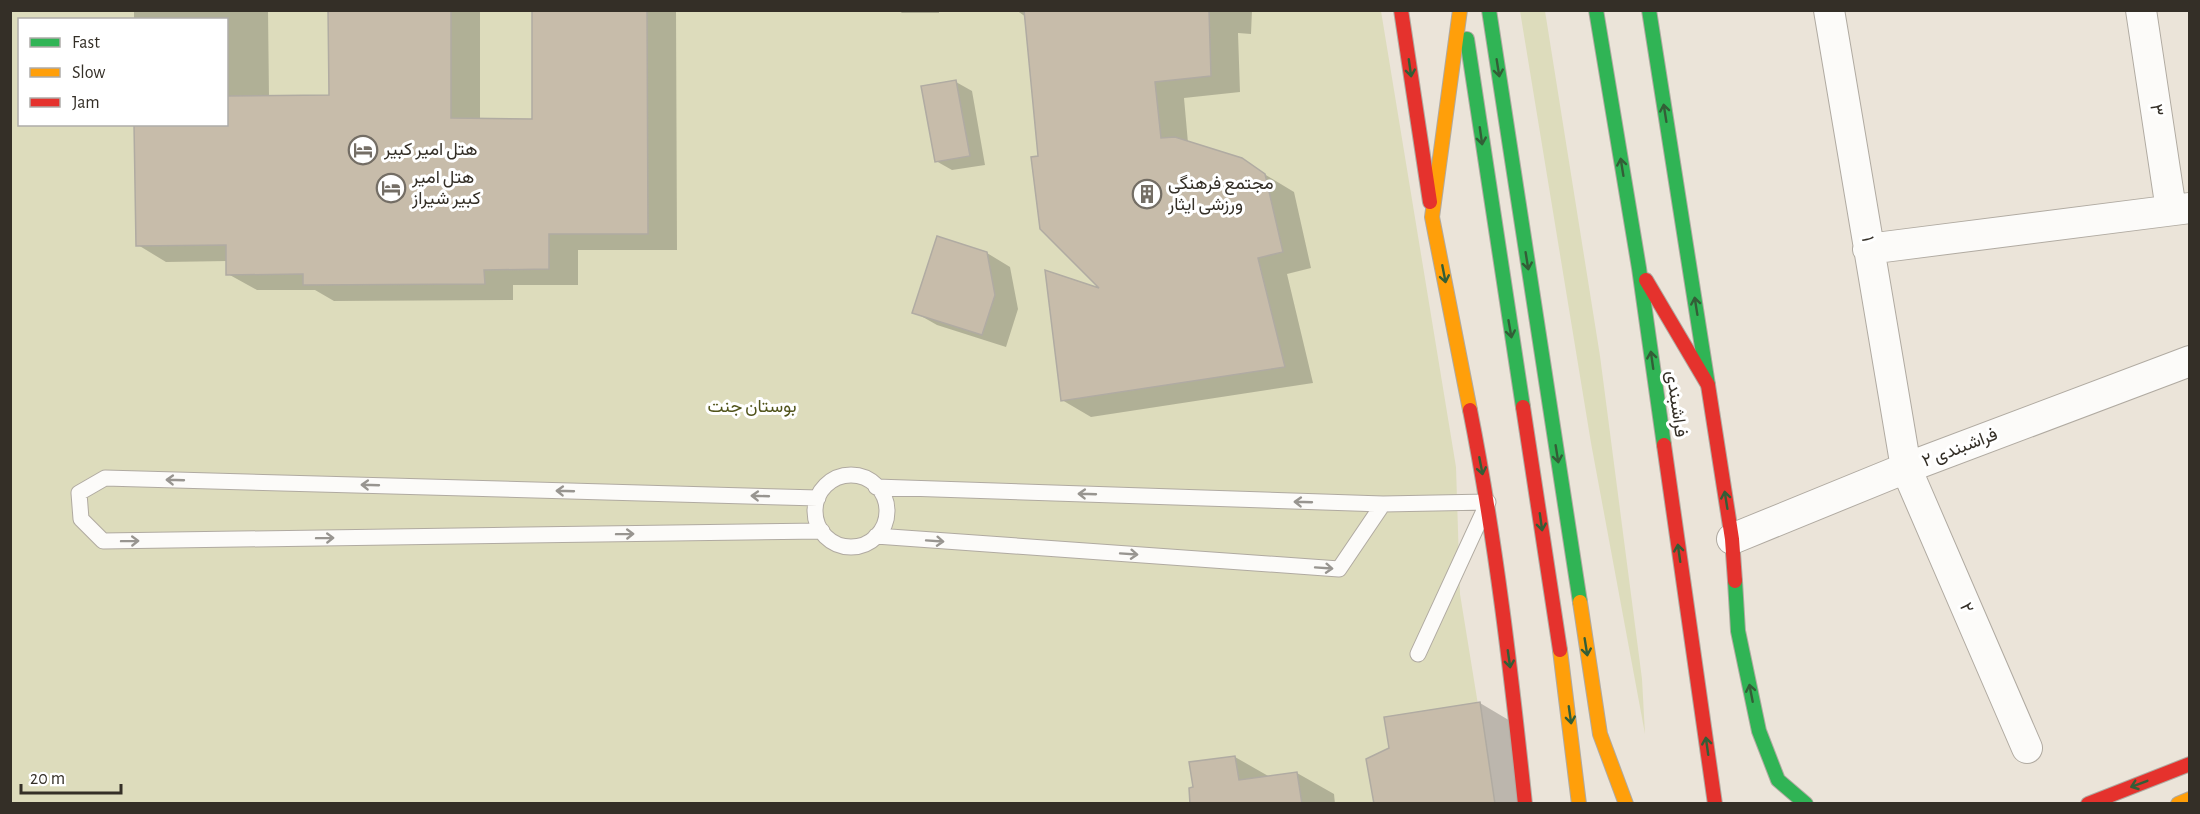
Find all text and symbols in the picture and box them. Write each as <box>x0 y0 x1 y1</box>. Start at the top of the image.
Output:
legend <box>18 18 228 126</box>
text: Fast <box>72 34 100 52</box>
one-way arrow <box>1405 58 1416 78</box>
one-way arrow <box>1493 58 1504 78</box>
text: Slow <box>72 64 105 82</box>
text: Jam <box>72 94 100 112</box>
street label: ۳ <box>2146 103 2166 117</box>
one-way arrow <box>1659 104 1670 124</box>
one-way arrow <box>1476 126 1487 146</box>
hotel icon: هتل امیر کبیر <box>347 134 379 166</box>
place label: هتل امیر کبیر <box>383 141 478 160</box>
one-way arrow <box>1616 157 1627 177</box>
place label: هتل امیر کبیر شیراز <box>411 169 481 209</box>
hotel icon: هتل امیر کبیر شیراز <box>375 172 407 204</box>
place label: مجتمع فرهنگی ورزشی ایثار <box>1167 174 1274 215</box>
building icon: مجتمع فرهنگی ورزشی ایثار <box>1131 178 1163 210</box>
street label: ۱ <box>1858 235 1876 243</box>
one-way arrow <box>1522 251 1533 270</box>
one-way arrow <box>1439 264 1450 284</box>
one-way arrow <box>1690 297 1701 316</box>
one-way arrow <box>1505 319 1516 338</box>
one-way arrow <box>1646 350 1657 370</box>
street label: فراشبندی <box>1661 370 1690 439</box>
park label: بوستان جنت <box>707 398 797 417</box>
street label: ۲ فراشبندی <box>1920 425 2001 472</box>
one-way arrow <box>1551 443 1562 463</box>
one-way arrow <box>1476 456 1487 475</box>
one-way arrow <box>166 474 186 485</box>
one-way arrow <box>361 479 381 491</box>
one-way arrow <box>556 485 576 496</box>
one-way arrow <box>1078 489 1098 500</box>
one-way arrow <box>750 490 770 502</box>
one-way arrow <box>1721 490 1732 510</box>
one-way arrow <box>1294 496 1314 507</box>
one-way arrow <box>1535 511 1546 531</box>
one-way arrow <box>615 528 635 540</box>
one-way arrow <box>315 532 335 544</box>
one-way arrow <box>120 535 140 546</box>
one-way arrow <box>924 535 944 546</box>
one-way arrow <box>1674 543 1685 563</box>
one-way arrow <box>1119 549 1139 560</box>
one-way arrow <box>1313 563 1333 574</box>
street label: ۲ <box>1956 600 1976 616</box>
one-way arrow <box>1581 636 1592 656</box>
one-way arrow <box>1503 648 1514 668</box>
one-way arrow <box>1745 683 1756 703</box>
one-way arrow <box>1564 704 1575 724</box>
one-way arrow <box>1701 736 1712 756</box>
scale bar <box>21 757 122 795</box>
text: 20 m <box>30 770 65 788</box>
one-way arrow <box>2130 779 2148 790</box>

